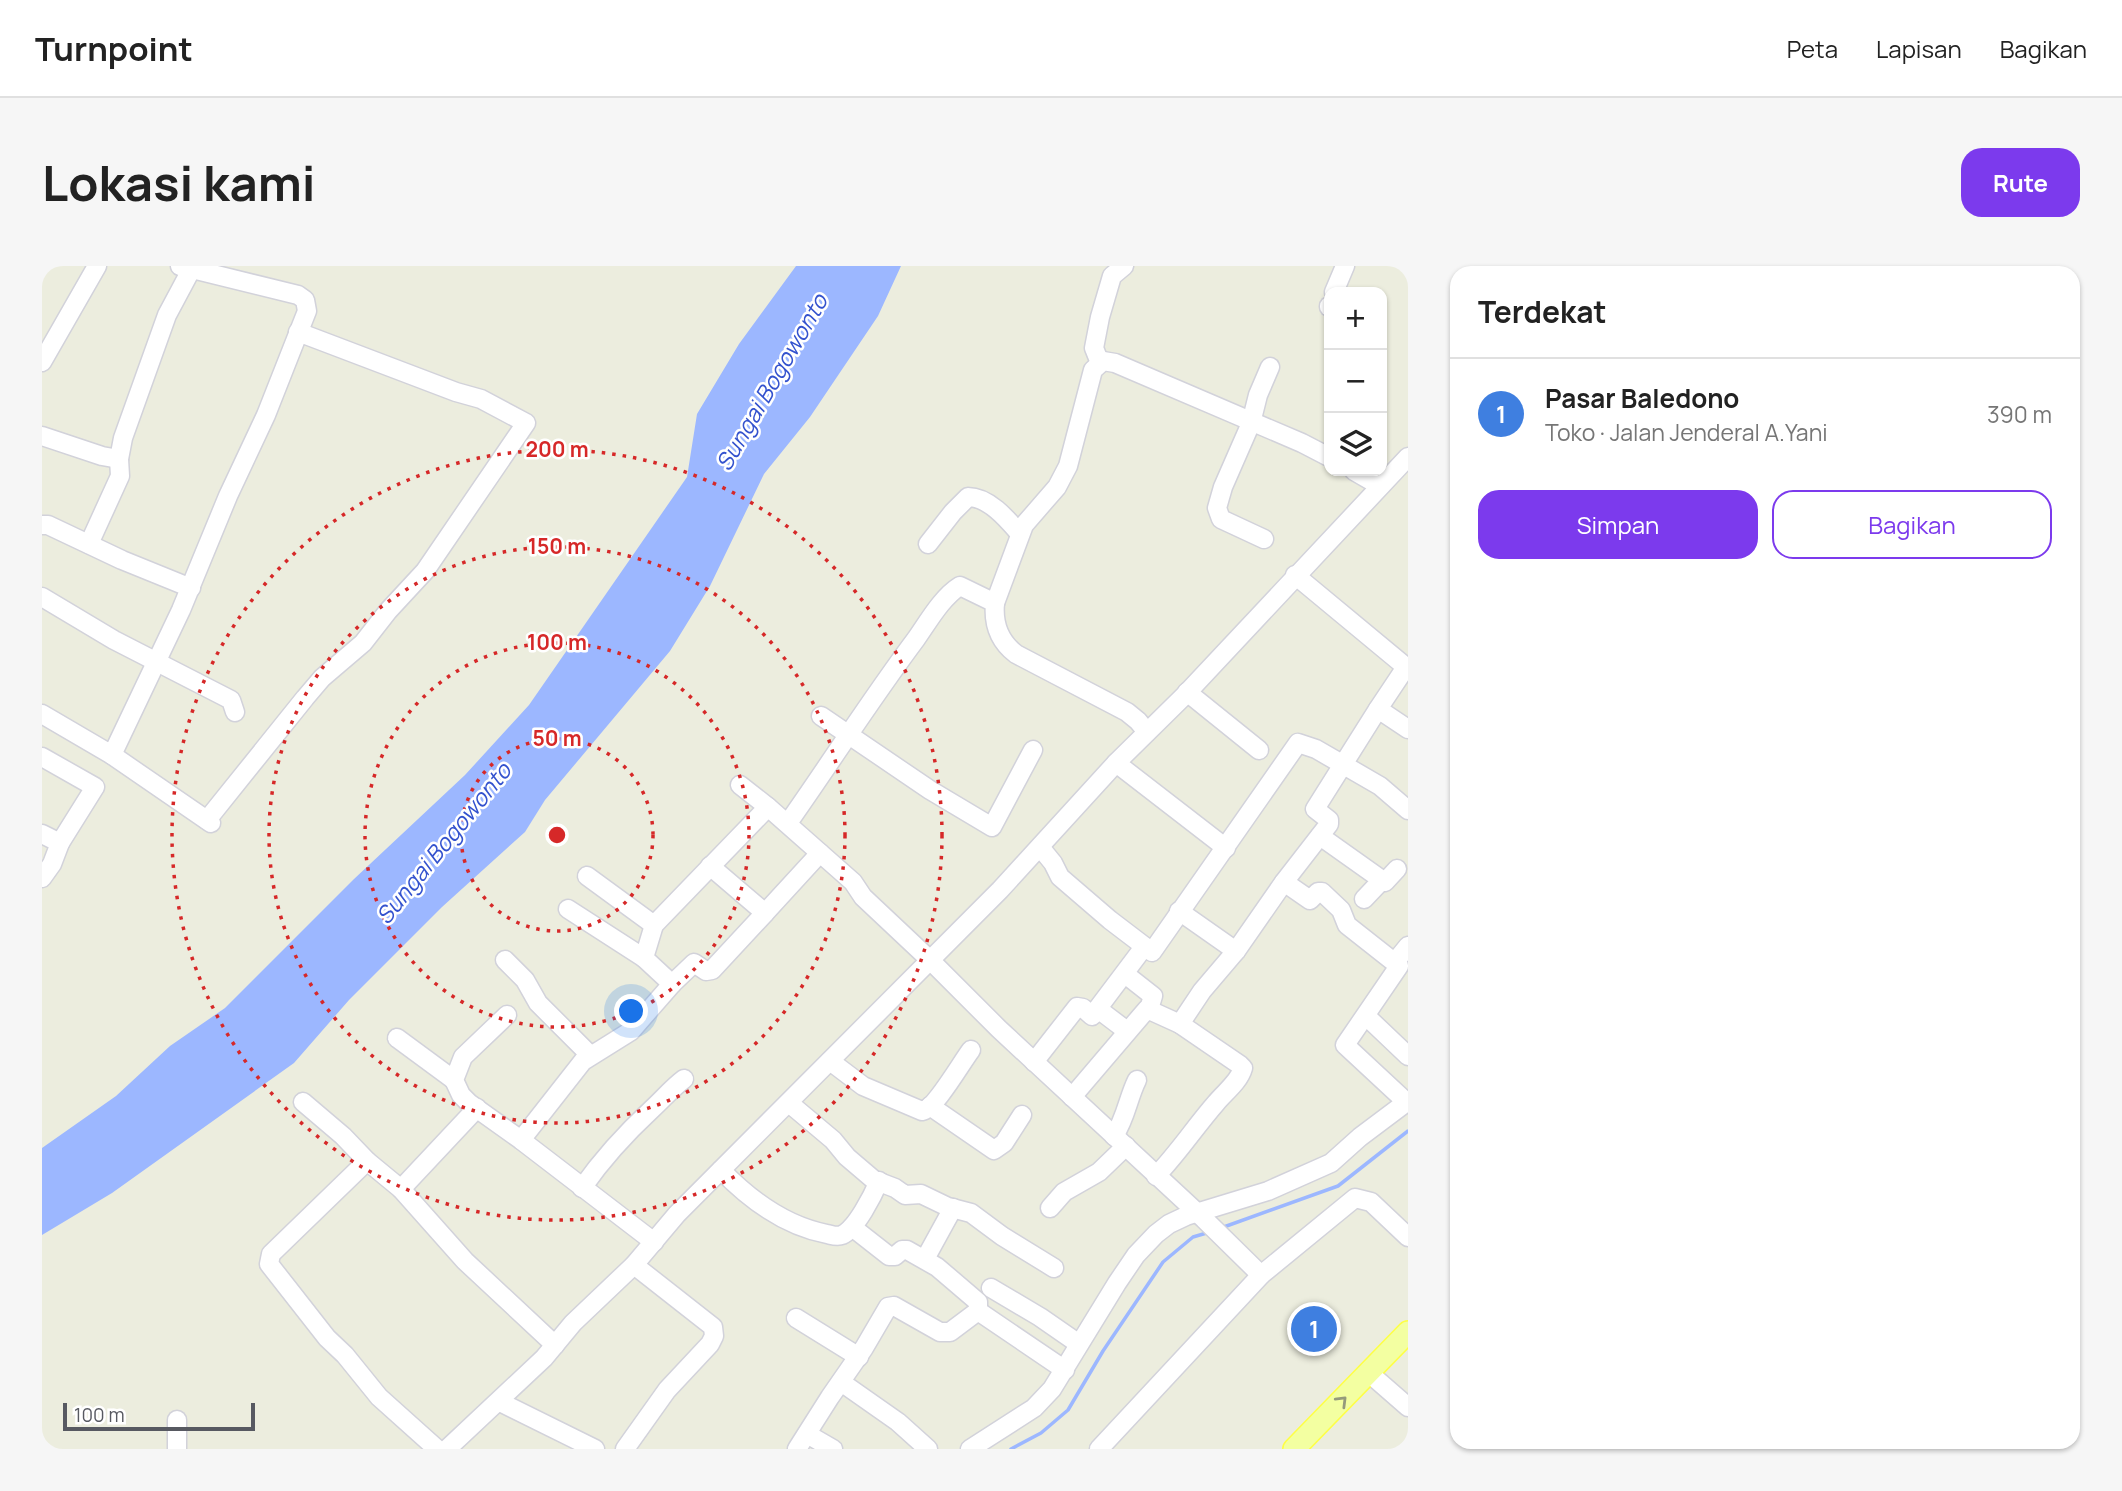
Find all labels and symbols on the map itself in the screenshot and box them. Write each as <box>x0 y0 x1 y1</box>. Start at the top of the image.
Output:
water label: Sungai Bogowonto <box>707 287 835 476</box>
text: 200 m <box>525 435 589 463</box>
text: 150 m <box>528 532 586 560</box>
text: 100 m <box>527 628 587 656</box>
text: 50 m <box>532 724 582 752</box>
water label: Sungai Bogowonto <box>368 754 519 930</box>
centre of rings <box>545 823 569 847</box>
your location <box>614 994 648 1028</box>
pin: 1 <box>1291 1303 1337 1355</box>
one-way arrow <box>1333 1396 1346 1409</box>
scale bar <box>63 1400 256 1432</box>

